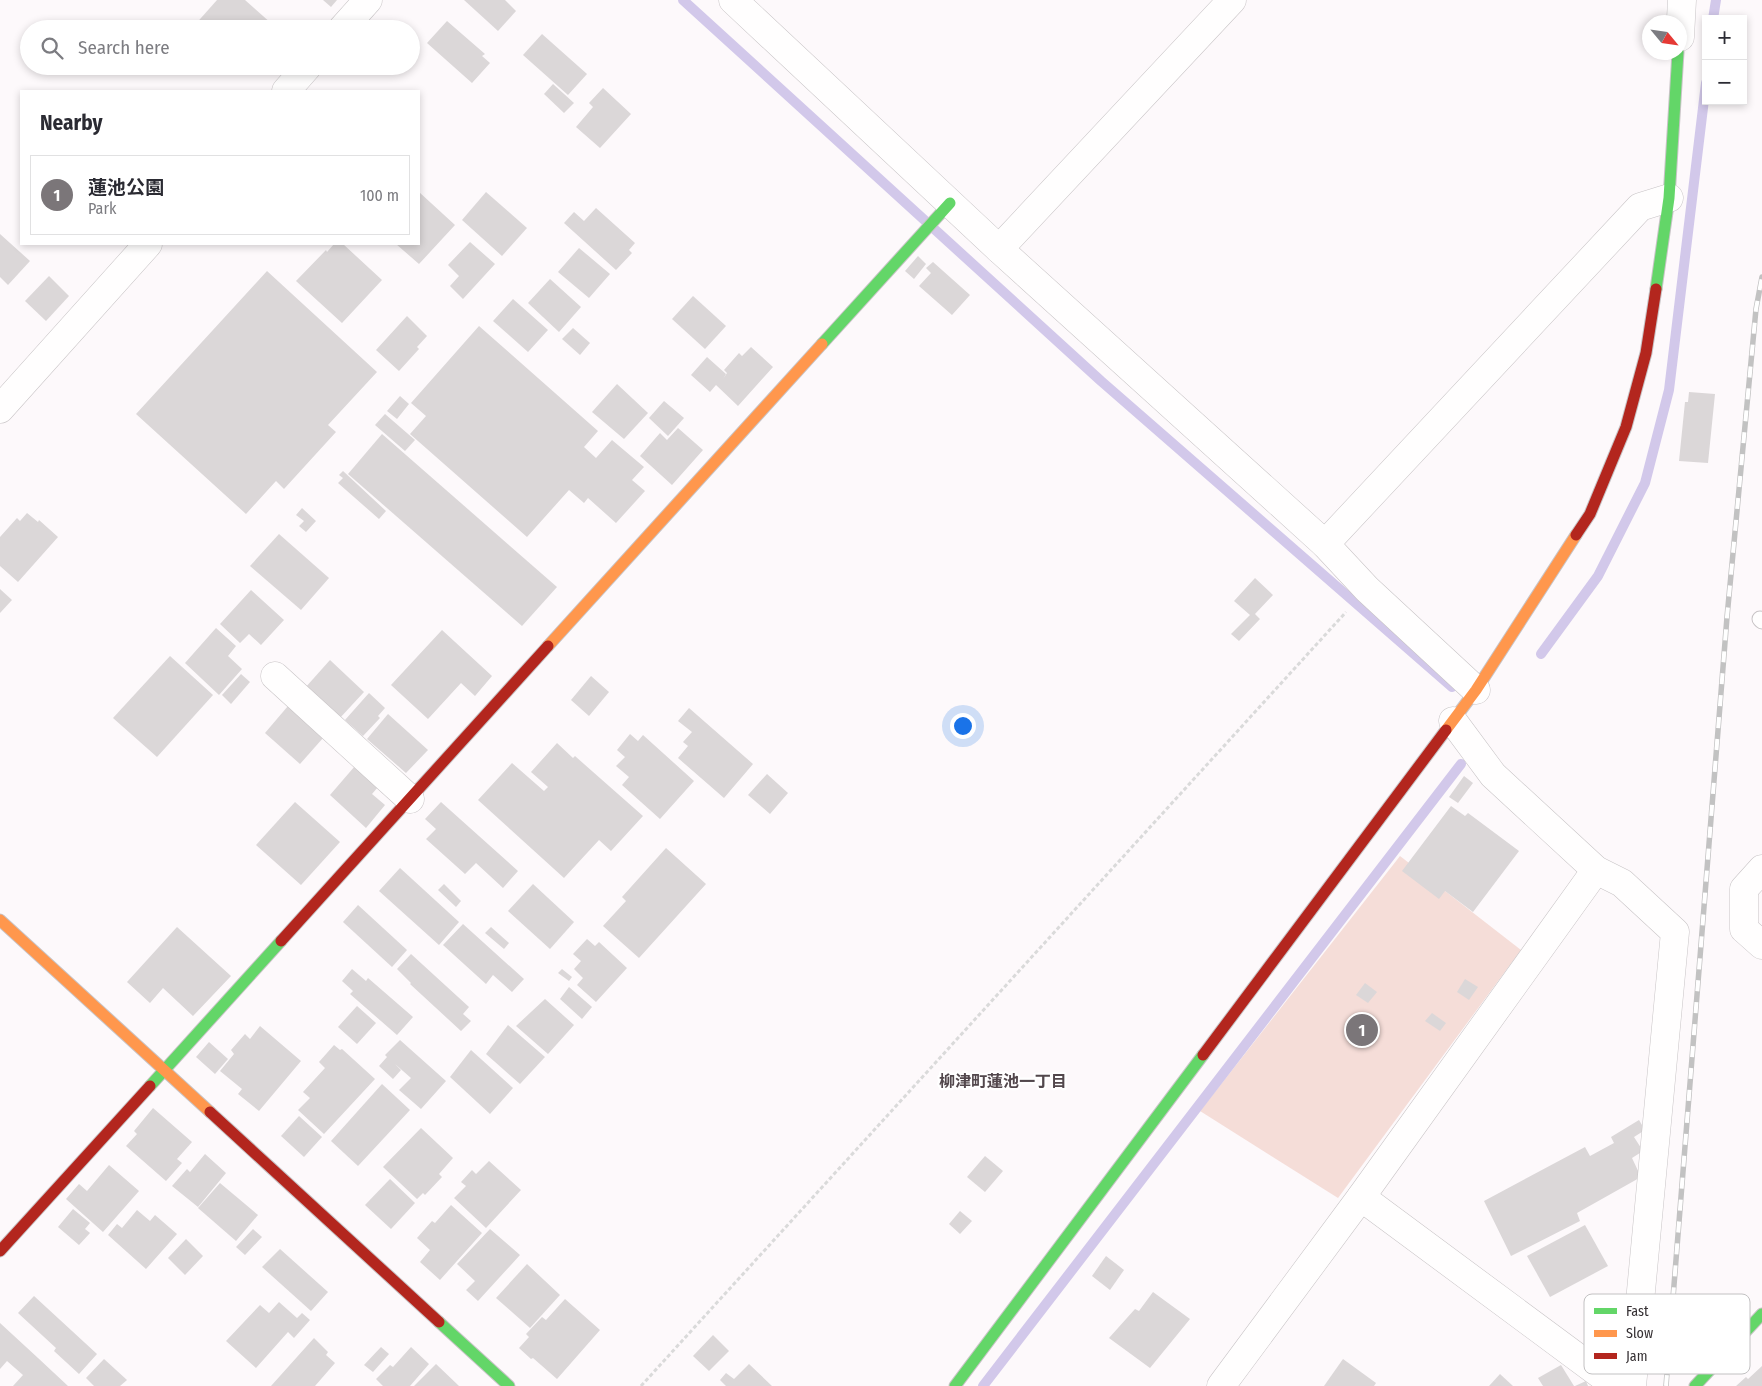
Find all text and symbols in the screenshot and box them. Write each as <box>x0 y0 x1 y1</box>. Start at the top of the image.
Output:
north arrow <box>1642 15 1687 60</box>
map controls <box>1702 15 1747 105</box>
button: + <box>1702 15 1747 60</box>
search box <box>20 20 420 75</box>
icon: search <box>38 34 66 62</box>
text: Search here <box>78 36 170 59</box>
button: − <box>1702 60 1747 105</box>
text: Nearby <box>40 110 102 136</box>
text: 蓮池公園 <box>88 176 164 199</box>
text: 1 <box>54 186 60 205</box>
text: 100 m <box>360 186 399 205</box>
text: Park <box>88 199 116 218</box>
your location <box>950 713 976 739</box>
pin: 1 <box>1346 1011 1378 1049</box>
district label: 柳津町蓮池一丁目 <box>939 1072 1067 1091</box>
legend <box>1584 1294 1750 1374</box>
text: Fast <box>1626 1303 1649 1320</box>
text: Slow <box>1626 1325 1653 1342</box>
text: Jam <box>1626 1348 1647 1365</box>

